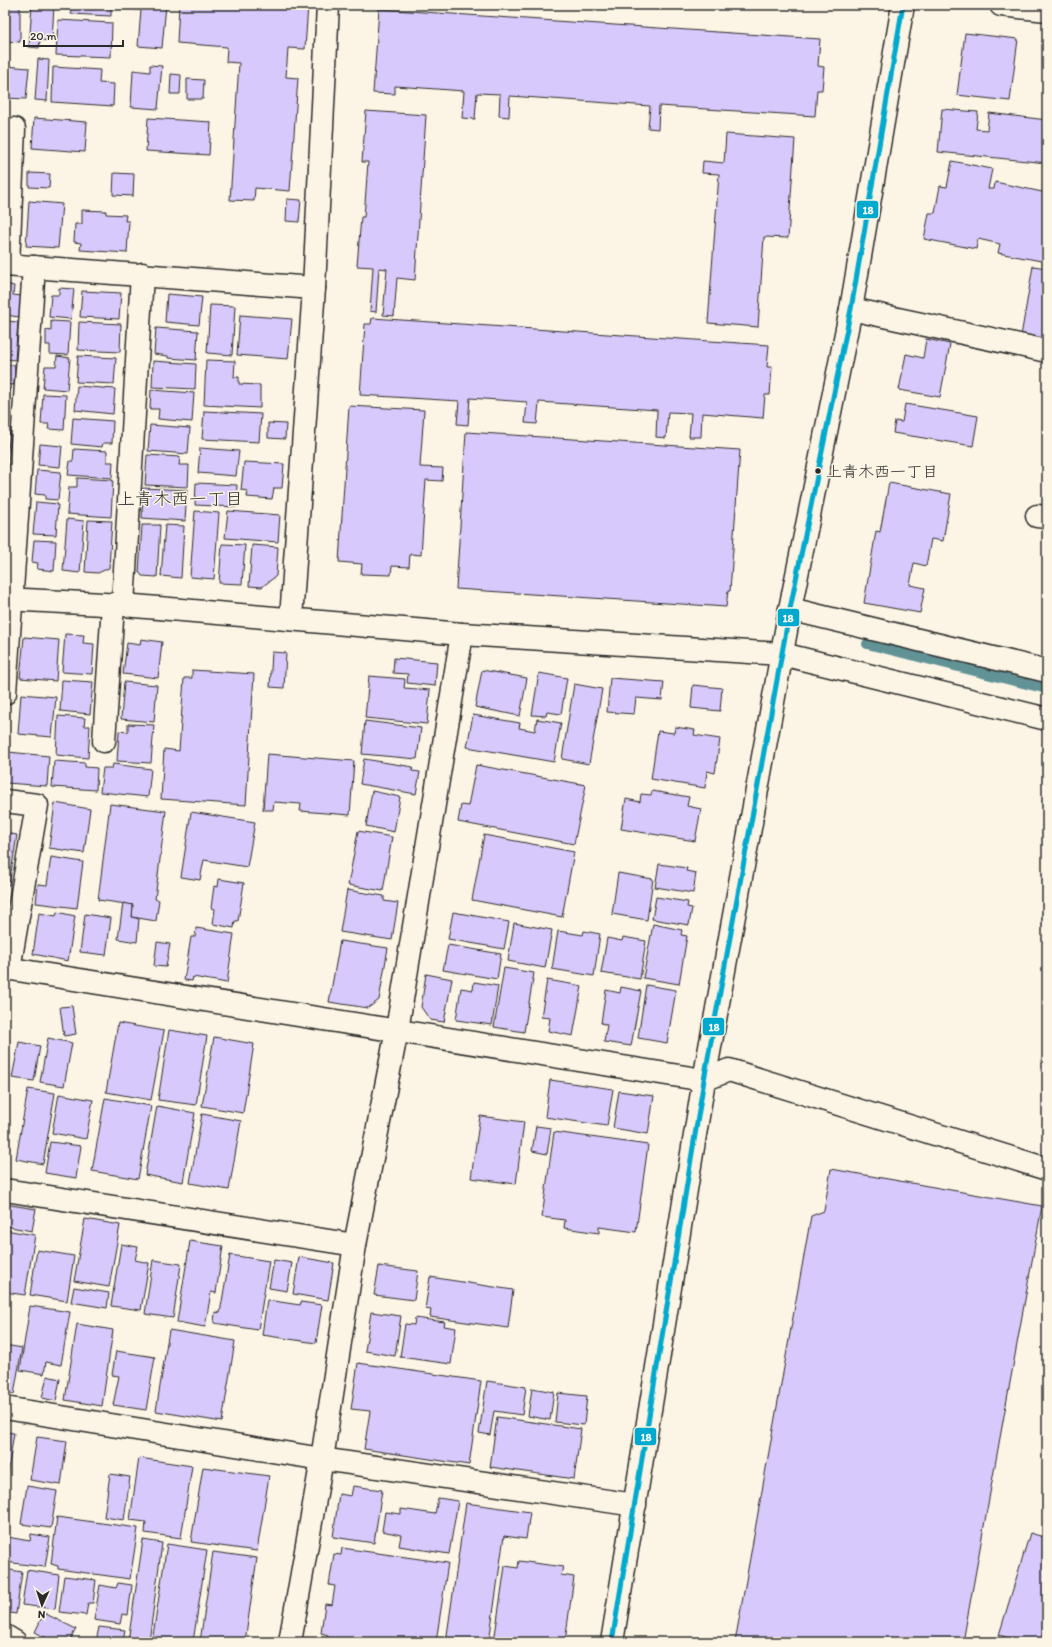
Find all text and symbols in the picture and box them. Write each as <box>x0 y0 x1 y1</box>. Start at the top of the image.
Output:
scale bar <box>24 22 123 48</box>
text: 20 m <box>30 29 57 43</box>
line badge: 18 <box>856 200 879 219</box>
text: 18 <box>862 204 874 217</box>
place label: 上青木西一丁目 <box>826 462 938 481</box>
marker: 上青木西一丁目 <box>813 466 823 476</box>
district label: 上青木西一丁目 <box>117 488 243 510</box>
line badge: 18 <box>777 608 800 627</box>
text: 18 <box>782 612 794 625</box>
line badge: 18 <box>702 1017 725 1036</box>
text: 18 <box>708 1021 720 1034</box>
line badge: 18 <box>634 1427 657 1446</box>
text: 18 <box>640 1431 652 1444</box>
north arrow <box>22 1585 62 1625</box>
text: N <box>37 1608 46 1621</box>

